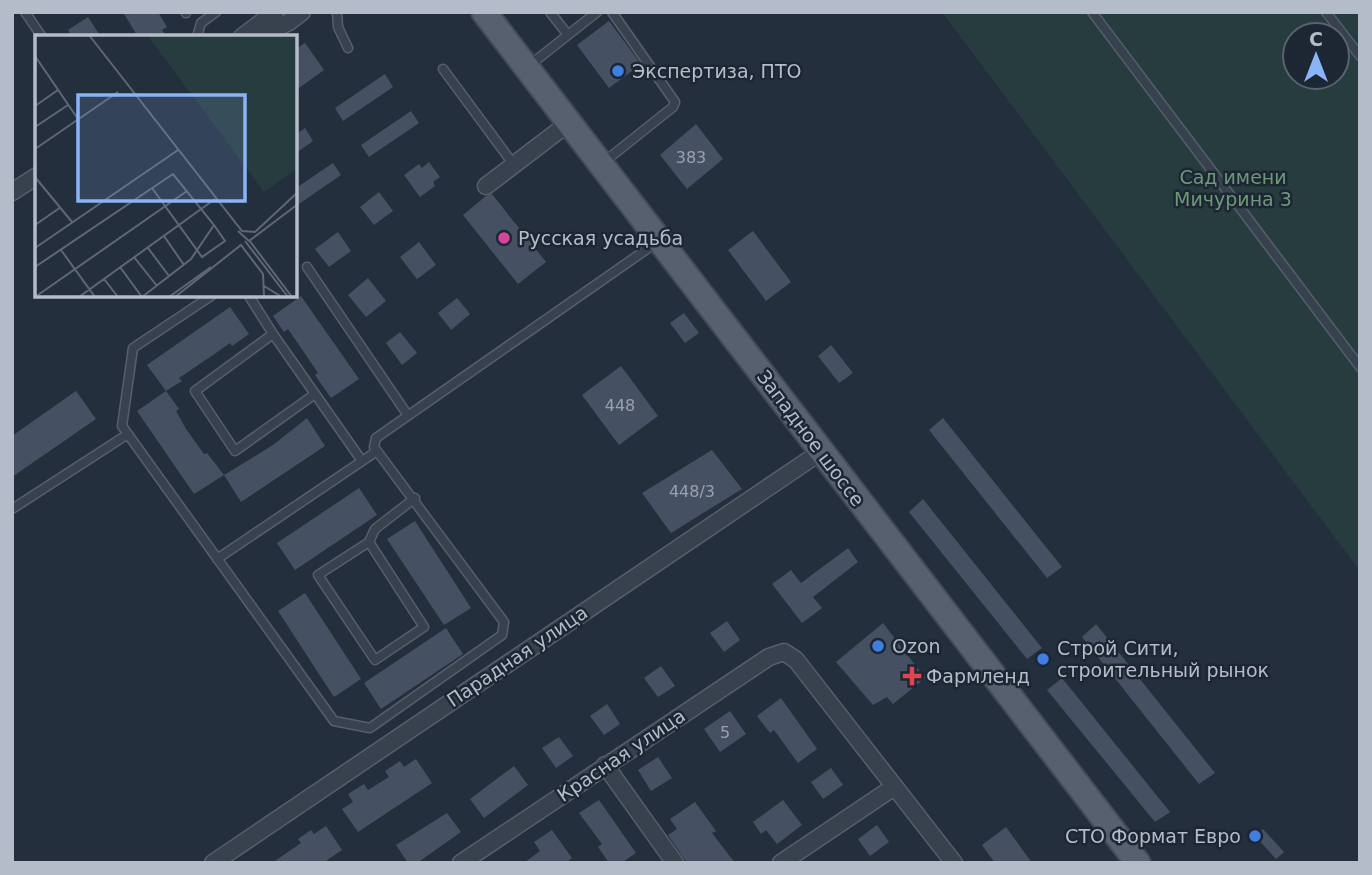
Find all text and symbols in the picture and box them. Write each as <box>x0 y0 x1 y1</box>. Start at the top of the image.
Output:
north arrow <box>1281 21 1351 91</box>
text: С <box>1309 28 1323 50</box>
inset map <box>35 35 298 298</box>
place label: Экспертиза, ПТО <box>632 60 801 82</box>
marker: Экспертиза, ПТО <box>610 63 626 79</box>
house number: 383 <box>676 148 706 167</box>
park label: Сад имени Мичурина 3 <box>1174 166 1292 210</box>
place label: Русская усадьба <box>518 227 683 249</box>
marker: Русская усадьба <box>496 230 512 246</box>
street label: Западное шоссе <box>753 366 869 510</box>
house number: 448 <box>605 396 635 415</box>
house number: 448/3 <box>669 482 715 501</box>
street label: Парадная улица <box>443 601 591 711</box>
place label: Ozon <box>892 635 941 657</box>
place label: Строй Сити, строительный рынок <box>1057 637 1269 681</box>
marker: Ozon <box>870 638 886 654</box>
marker: Строй Сити, строительный рынок <box>1035 651 1051 667</box>
place label: Фармленд <box>926 665 1030 687</box>
marker: Фармленд <box>904 668 920 684</box>
street label: Красная улица <box>553 704 689 806</box>
house number: 5 <box>720 723 730 742</box>
place label: СТО Формат Евро <box>1065 825 1241 847</box>
marker: СТО Формат Евро <box>1247 828 1263 844</box>

